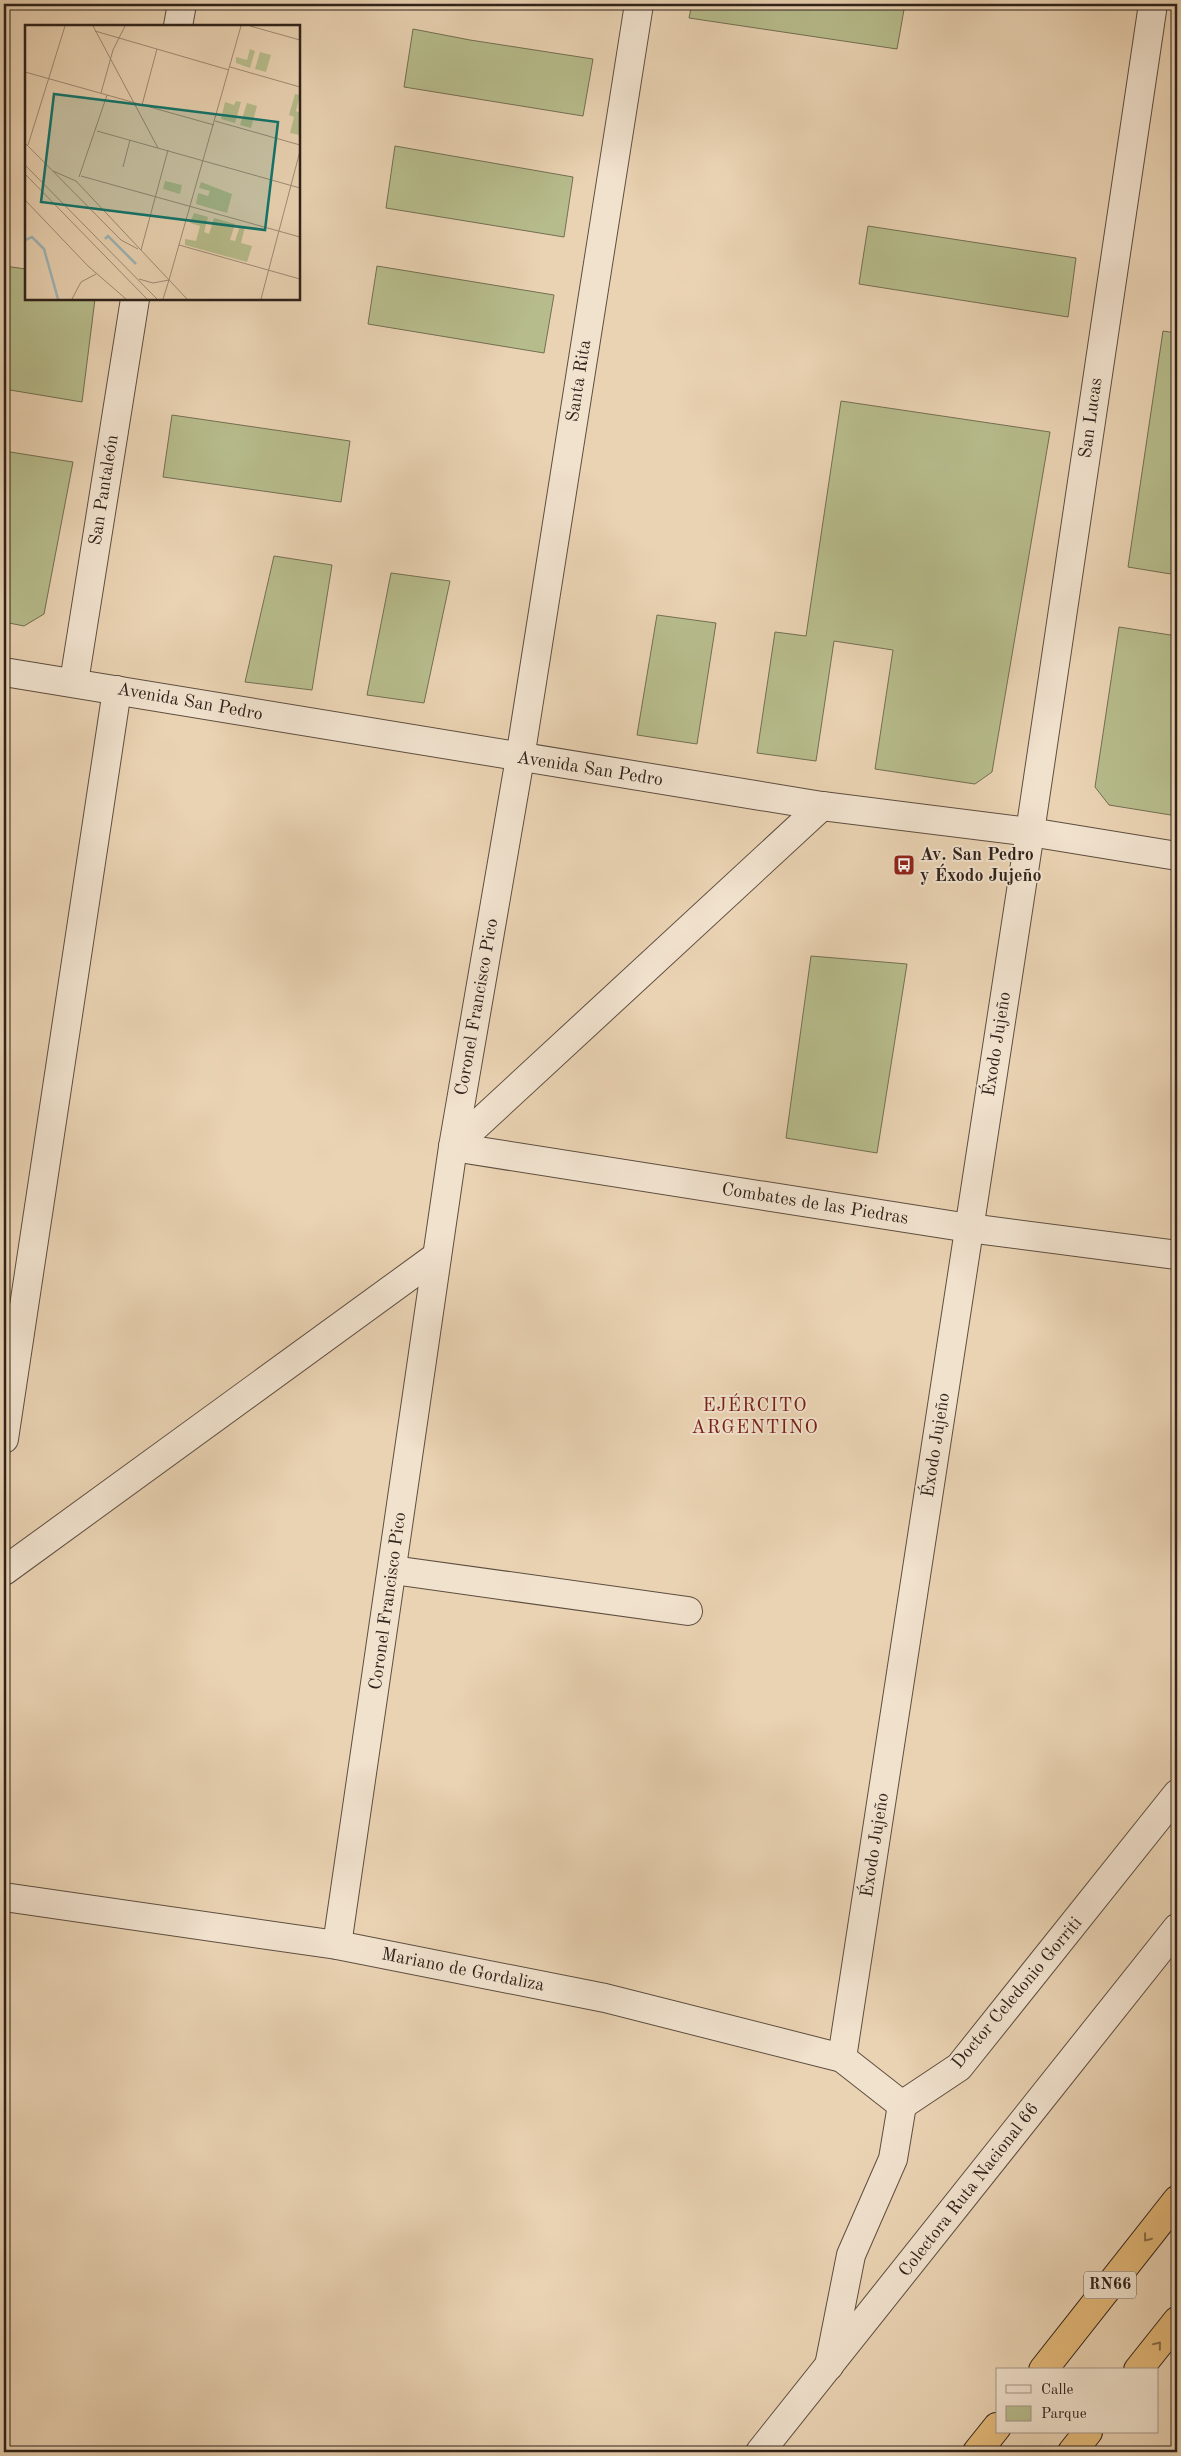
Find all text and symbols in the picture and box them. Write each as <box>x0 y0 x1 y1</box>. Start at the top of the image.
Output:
inset map <box>25 25 300 300</box>
street label: Santa Rita <box>564 339 594 423</box>
street label: San Lucas <box>1076 376 1106 459</box>
street label: San Pantaleón <box>86 433 122 547</box>
street label: Avenida San Pedro <box>116 680 264 724</box>
street label: Avenida San Pedro <box>516 749 664 789</box>
place label: Av. San Pedro y Éxodo Jujeño <box>920 846 1042 885</box>
bus stop icon: Av. San Pedro y Éxodo Jujeño <box>892 853 916 877</box>
street label: Coronel Francisco Pico <box>453 917 501 1097</box>
street label: Éxodo Jujeño <box>976 990 1014 1098</box>
street label: Combates de las Piedras <box>720 1180 910 1228</box>
street label: Éxodo Jujeño <box>915 1391 953 1499</box>
district label: EJÉRCITO ARGENTINO <box>691 1393 819 1438</box>
street label: Coronel Francisco Pico <box>367 1511 409 1691</box>
street label: Éxodo Jujeño <box>854 1791 892 1899</box>
street label: Doctor Celedonio Gorriti <box>949 1914 1086 2072</box>
street label: Mariano de Gordaliza <box>380 1945 546 1995</box>
street label: Colectora Ruta Nacional 66 <box>896 2100 1042 2280</box>
one-way arrow <box>1144 2232 1153 2242</box>
road number: RN66 <box>1084 2272 1136 2298</box>
one-way arrow <box>1152 2342 1160 2351</box>
legend <box>996 2368 1158 2434</box>
text: Calle <box>1041 2383 1074 2398</box>
text: Parque <box>1041 2407 1087 2422</box>

